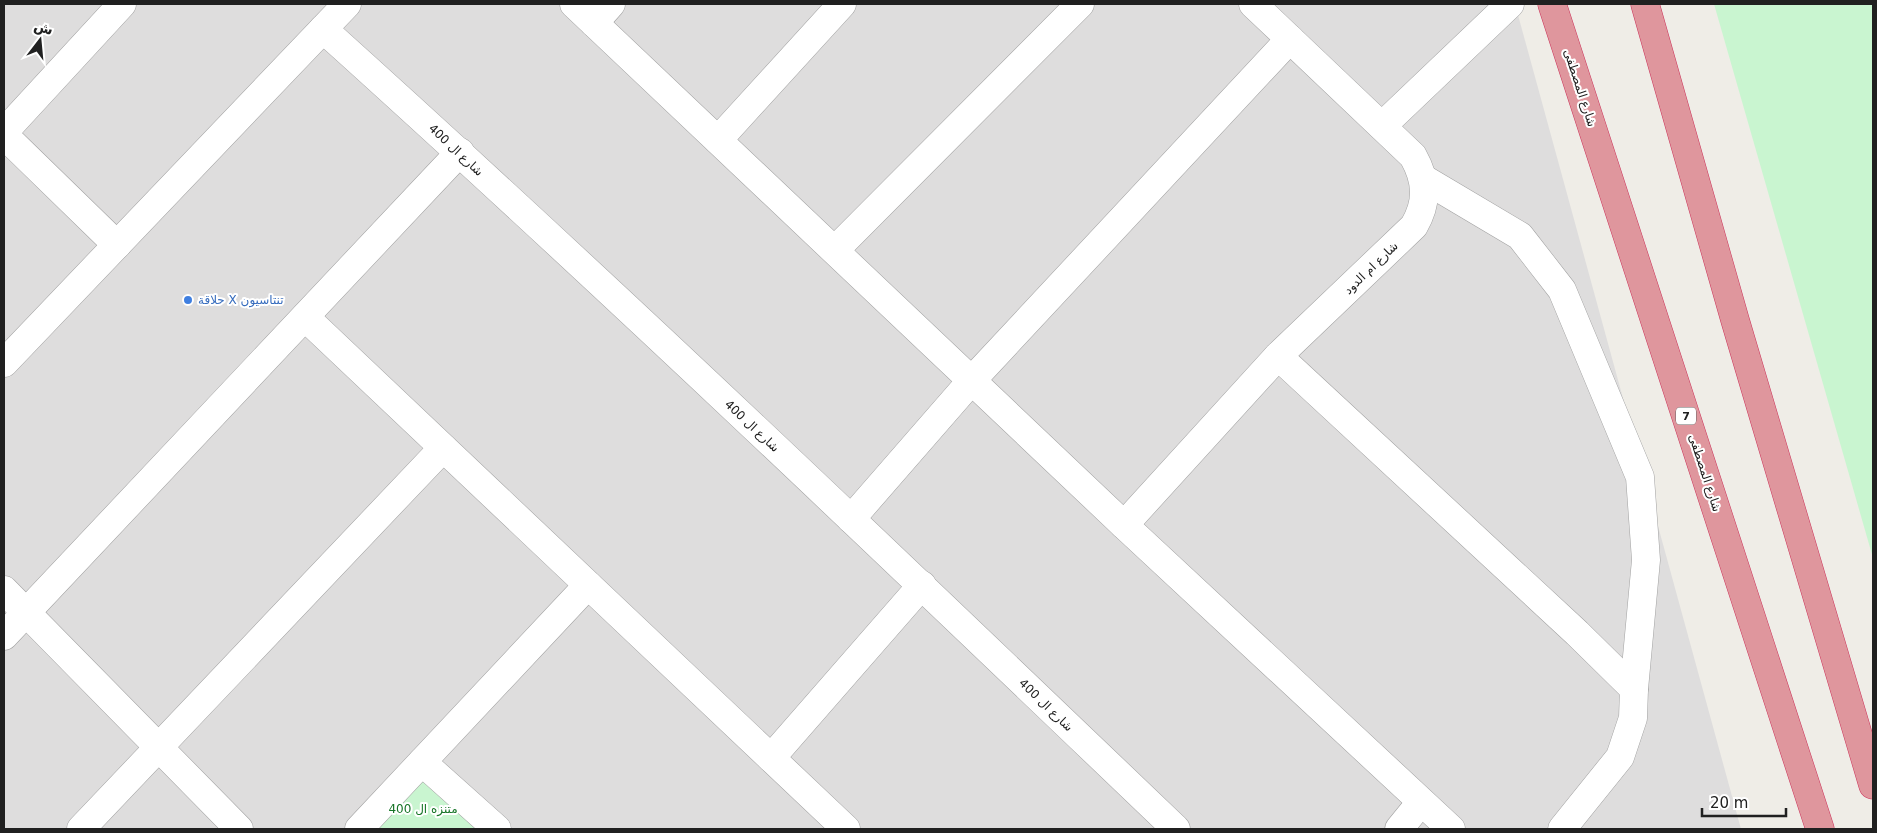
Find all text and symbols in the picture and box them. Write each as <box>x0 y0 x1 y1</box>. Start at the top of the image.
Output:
north arrow <box>15 15 65 65</box>
text: ش <box>32 17 55 38</box>
street label: شارع المصطفى <box>1560 47 1599 129</box>
street label: شارع ال 400 <box>425 121 486 179</box>
street label: شارع ام الدود <box>1341 239 1402 298</box>
place label: حلاقة X تنتاسيون <box>198 293 284 308</box>
marker: حلاقة X تنتاسيون <box>182 294 194 306</box>
street label: شارع ال 400 <box>721 397 782 455</box>
road number: 7 <box>1676 408 1696 424</box>
street label: شارع المصطفى <box>1685 432 1724 514</box>
street label: شارع ال 400 <box>1016 676 1076 735</box>
scale bar <box>1702 786 1786 818</box>
text: 20 m <box>1710 794 1748 812</box>
park label: متنزه ال 400 <box>388 802 458 817</box>

